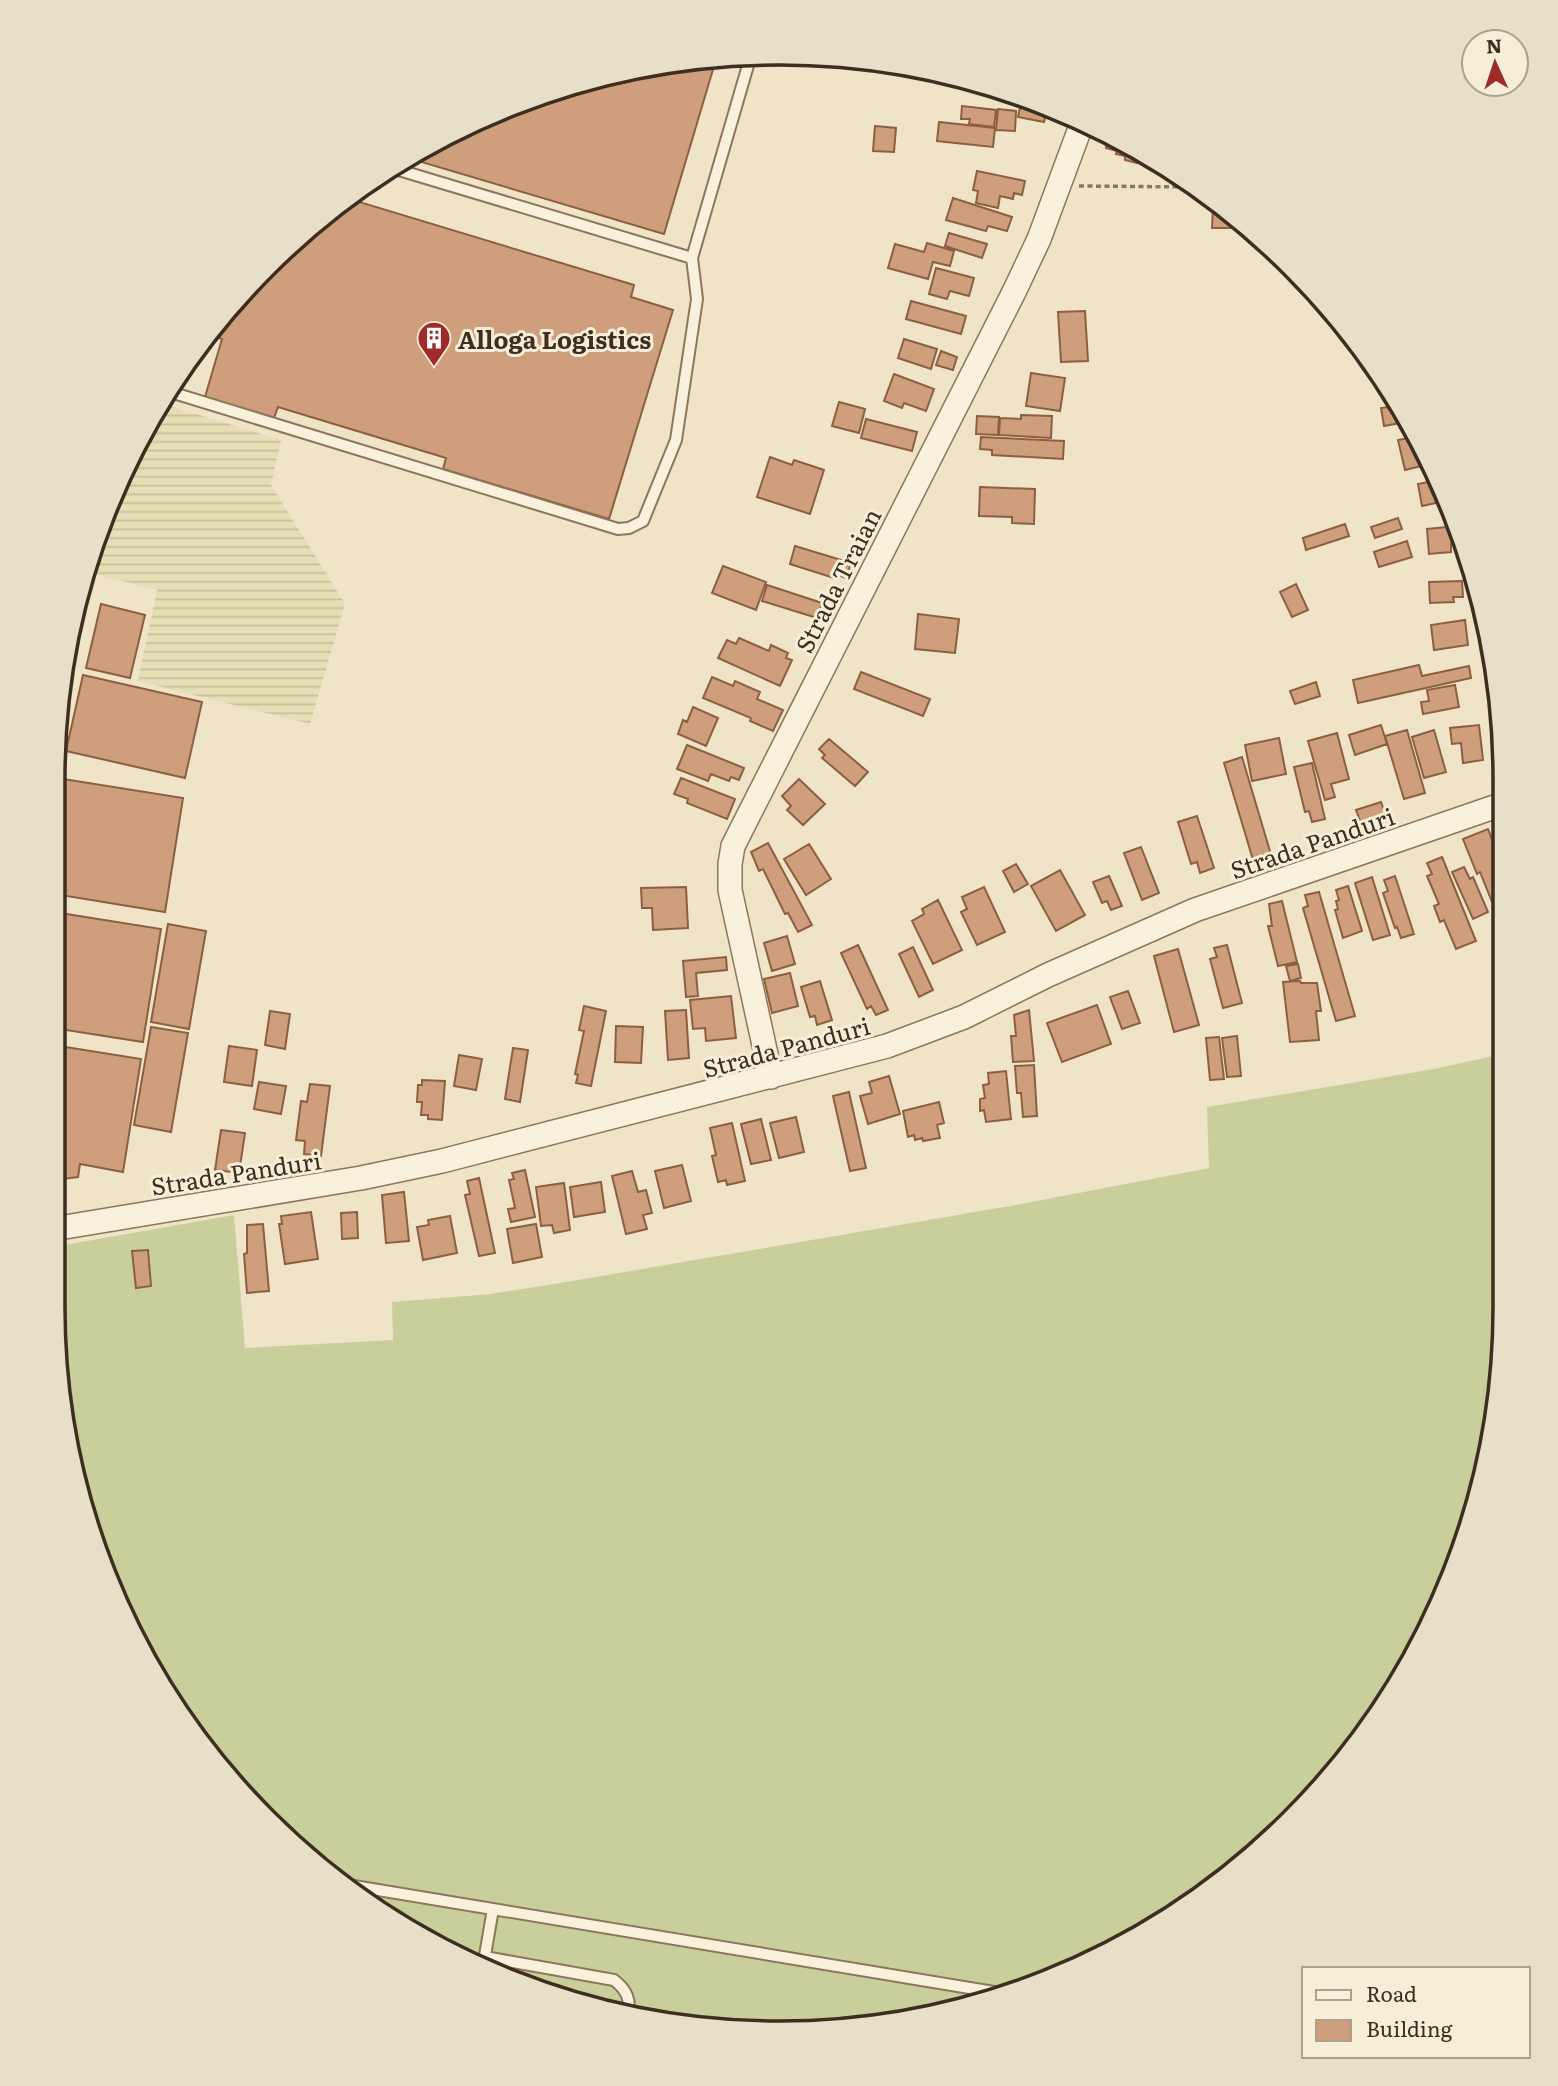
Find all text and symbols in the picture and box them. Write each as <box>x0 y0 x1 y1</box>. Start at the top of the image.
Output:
north arrow <box>1460 28 1530 98</box>
text: N <box>1485 31 1503 59</box>
building icon: Alloga Logistics <box>415 319 453 368</box>
place label: Alloga Logistics <box>458 321 651 356</box>
street label: Strada Traian <box>786 502 888 658</box>
street label: Strada Panduri <box>1225 798 1399 886</box>
street label: Strada Panduri <box>699 1007 873 1085</box>
street label: Strada Panduri <box>148 1141 324 1203</box>
legend <box>1302 1967 1530 2058</box>
text: Road <box>1366 1977 1417 2008</box>
text: Building <box>1366 2012 1453 2043</box>

